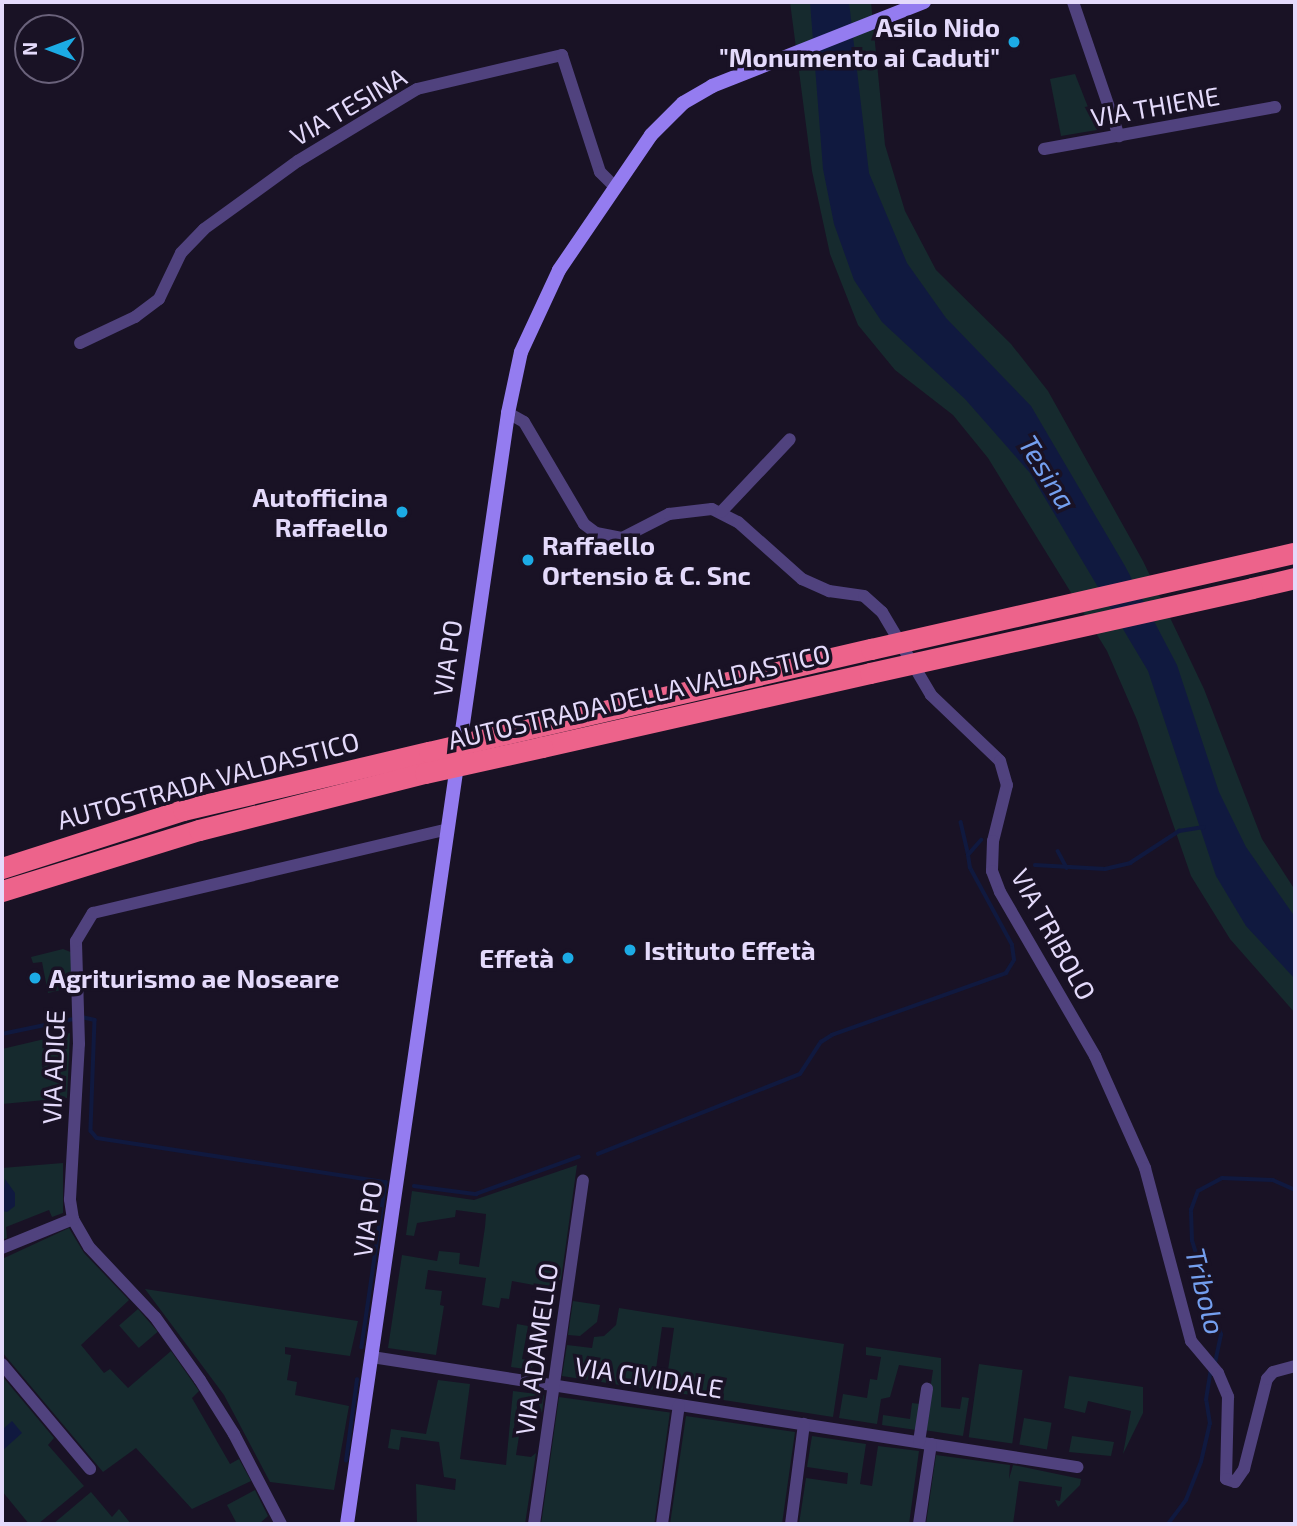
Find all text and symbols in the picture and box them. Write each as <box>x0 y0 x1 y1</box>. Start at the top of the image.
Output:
place label: Asilo Nido "Monumento ai Caduti" <box>719 11 1000 72</box>
north arrow <box>14 14 84 84</box>
marker: Asilo Nido "Monumento ai Caduti" <box>1006 34 1022 50</box>
text: N <box>18 42 41 56</box>
street label: VIA TESINA <box>284 60 412 152</box>
street label: VIA THIENE <box>1088 79 1222 133</box>
water label: Tesina <box>1012 429 1084 515</box>
place label: Autofficina Raffaello <box>252 481 388 542</box>
marker: Autofficina Raffaello <box>394 504 410 520</box>
place label: Raffaello Ortensio & C. Snc <box>542 529 751 590</box>
marker: Raffaello Ortensio & C. Snc <box>520 552 536 568</box>
street label: VIA PO <box>426 618 468 698</box>
street label: AUTOSTRADA DELLA VALDASTICO <box>444 637 834 755</box>
street label: AUTOSTRADA VALDASTICO <box>53 724 363 836</box>
street label: VIA TRIBOLO <box>1005 862 1103 1006</box>
place label: Istituto Effetà <box>644 934 816 966</box>
place label: Effetà <box>479 942 554 974</box>
marker: Istituto Effetà <box>622 942 638 958</box>
marker: Effetà <box>560 950 576 966</box>
place label: Agriturismo ae Noseare <box>49 962 339 994</box>
marker: Agriturismo ae Noseare <box>27 970 43 986</box>
street label: VIA ADIGE <box>35 1009 71 1125</box>
street label: VIA PO <box>346 1179 388 1259</box>
water label: Tribolo <box>1179 1244 1233 1338</box>
street label: VIA ADAMELLO <box>508 1260 564 1438</box>
street label: VIA CIVIDALE <box>572 1350 726 1404</box>

